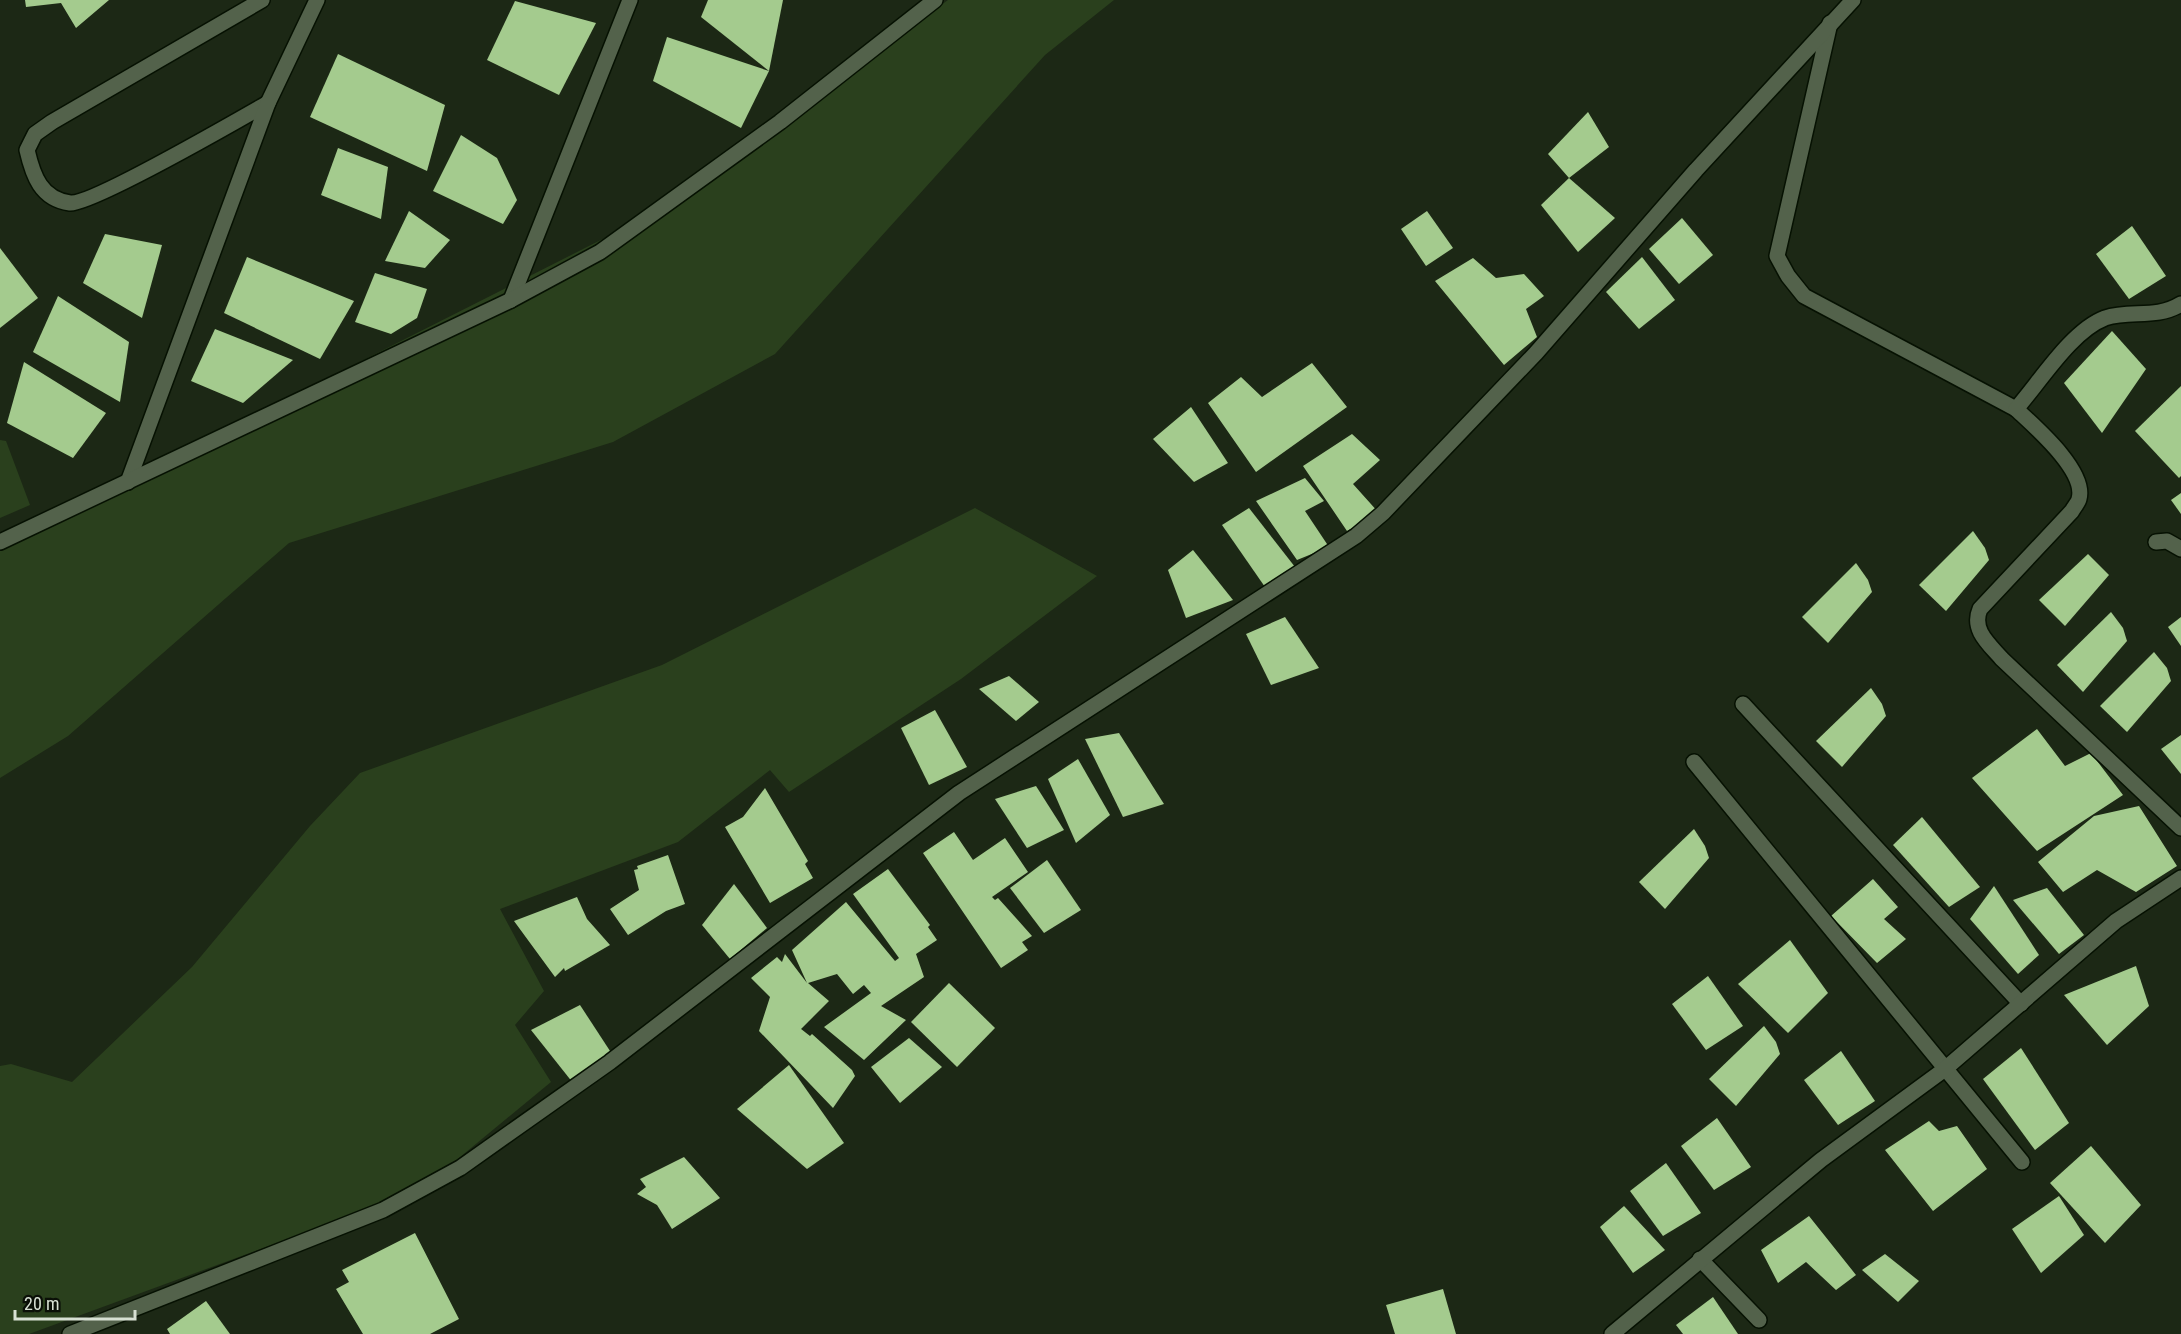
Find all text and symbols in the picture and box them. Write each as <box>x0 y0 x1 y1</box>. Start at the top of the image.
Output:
scale bar <box>15 1283 135 1321</box>
text: 20 m <box>24 1293 59 1314</box>

